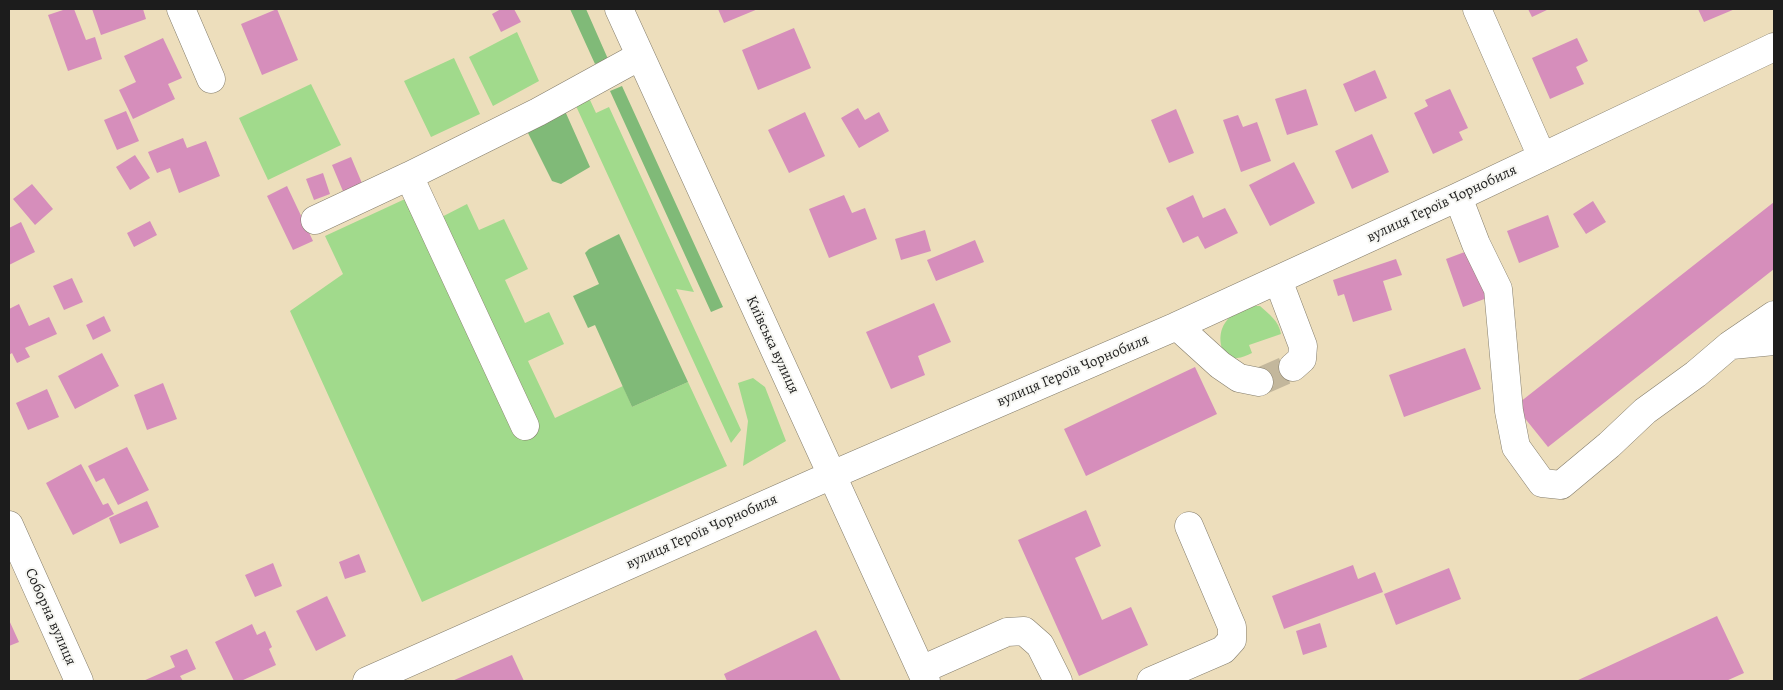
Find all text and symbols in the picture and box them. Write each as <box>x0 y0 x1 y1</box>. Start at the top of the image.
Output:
street label: вулиця Героїв Чорнобиля <box>1364 161 1520 247</box>
street label: Київська вулиця <box>741 293 803 397</box>
street label: вулиця Героїв Чорнобиля <box>994 331 1152 411</box>
street label: вулиця Героїв Чорнобиля <box>624 491 780 573</box>
street label: Соборна вулиця <box>21 566 79 668</box>

